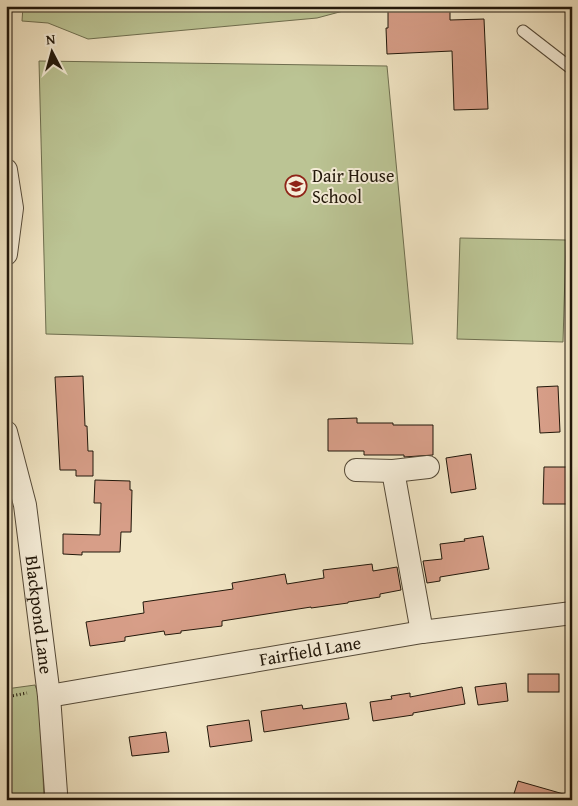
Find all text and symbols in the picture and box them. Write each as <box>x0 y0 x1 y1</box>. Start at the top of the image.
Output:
north arrow <box>28 28 78 78</box>
text: N <box>45 29 57 50</box>
place label: Dair House School <box>312 162 394 210</box>
school or university icon: Dair House School <box>284 174 308 198</box>
street label: Blackpond Lane <box>18 554 60 675</box>
street label: Fairfield Lane <box>257 629 363 673</box>

